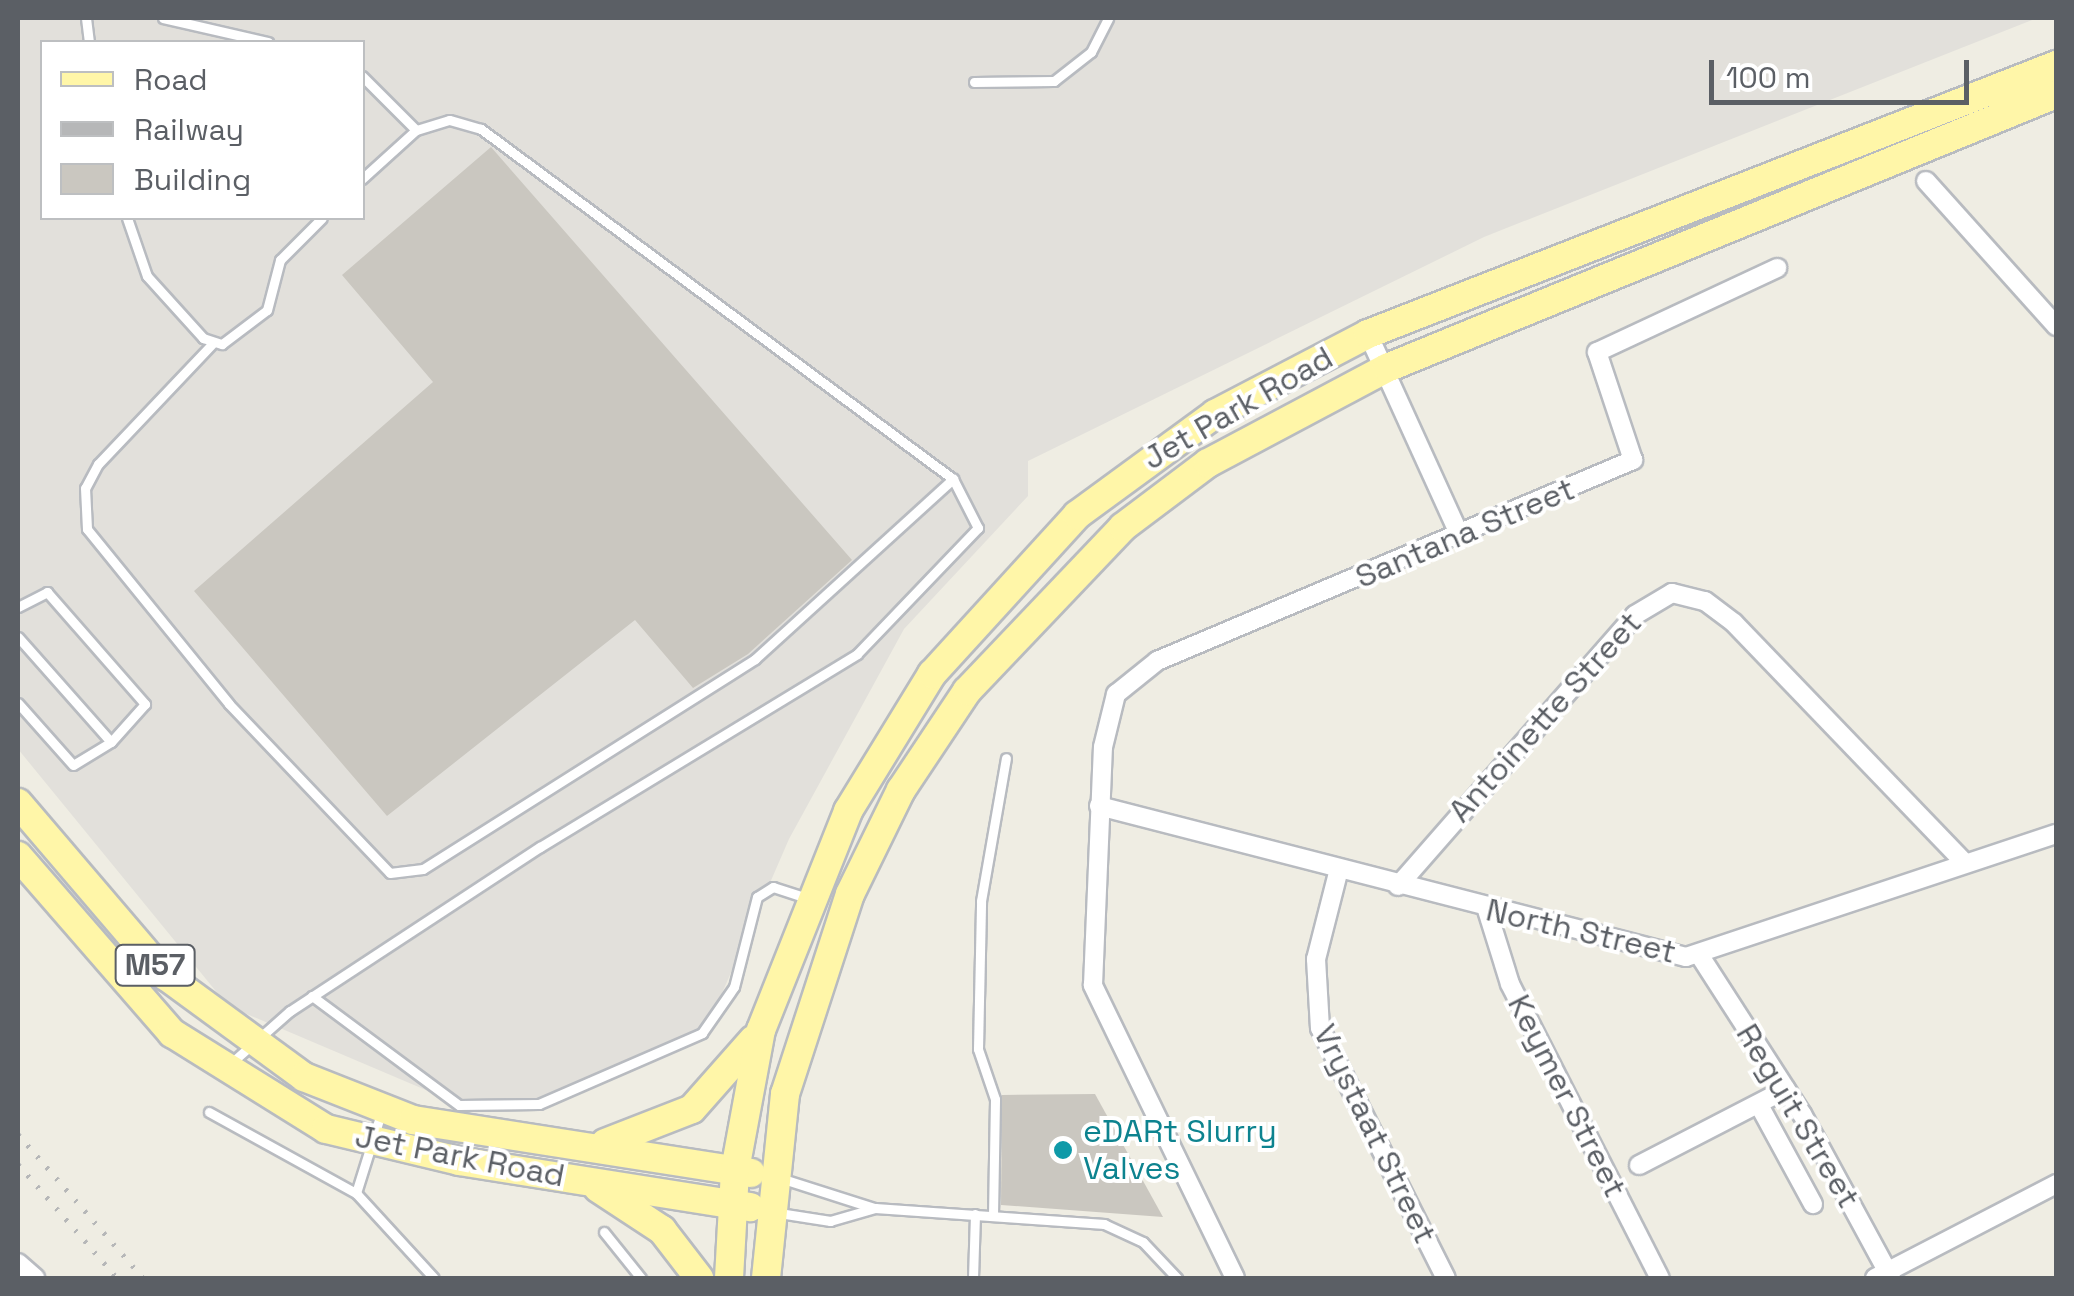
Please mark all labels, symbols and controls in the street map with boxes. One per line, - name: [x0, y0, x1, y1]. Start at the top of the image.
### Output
- legend: [40, 40, 365, 220]
- scale bar: [1714, 40, 1974, 102]
- text: 100 m: [1726, 58, 1811, 97]
- text: Road: [134, 60, 208, 99]
- text: Railway: [134, 110, 244, 149]
- text: Building: [134, 160, 251, 199]
- street label: Jet Park Road: [1136, 338, 1340, 478]
- street label: Santana Street: [1350, 470, 1580, 596]
- street label: Antoinette Street: [1441, 604, 1649, 830]
- street label: North Street: [1482, 891, 1680, 971]
- road number: M57: [112, 940, 198, 990]
- street label: Keymer Street: [1500, 988, 1634, 1204]
- street label: Reguit Street: [1728, 1017, 1868, 1215]
- street label: Vrystaat Street: [1305, 1018, 1445, 1250]
- place label: eDARt Slurry Valves: [1083, 1113, 1277, 1188]
- street label: Jet Park Road: [352, 1117, 568, 1195]
- marker: eDARt Slurry Valves: [1052, 1139, 1074, 1161]

